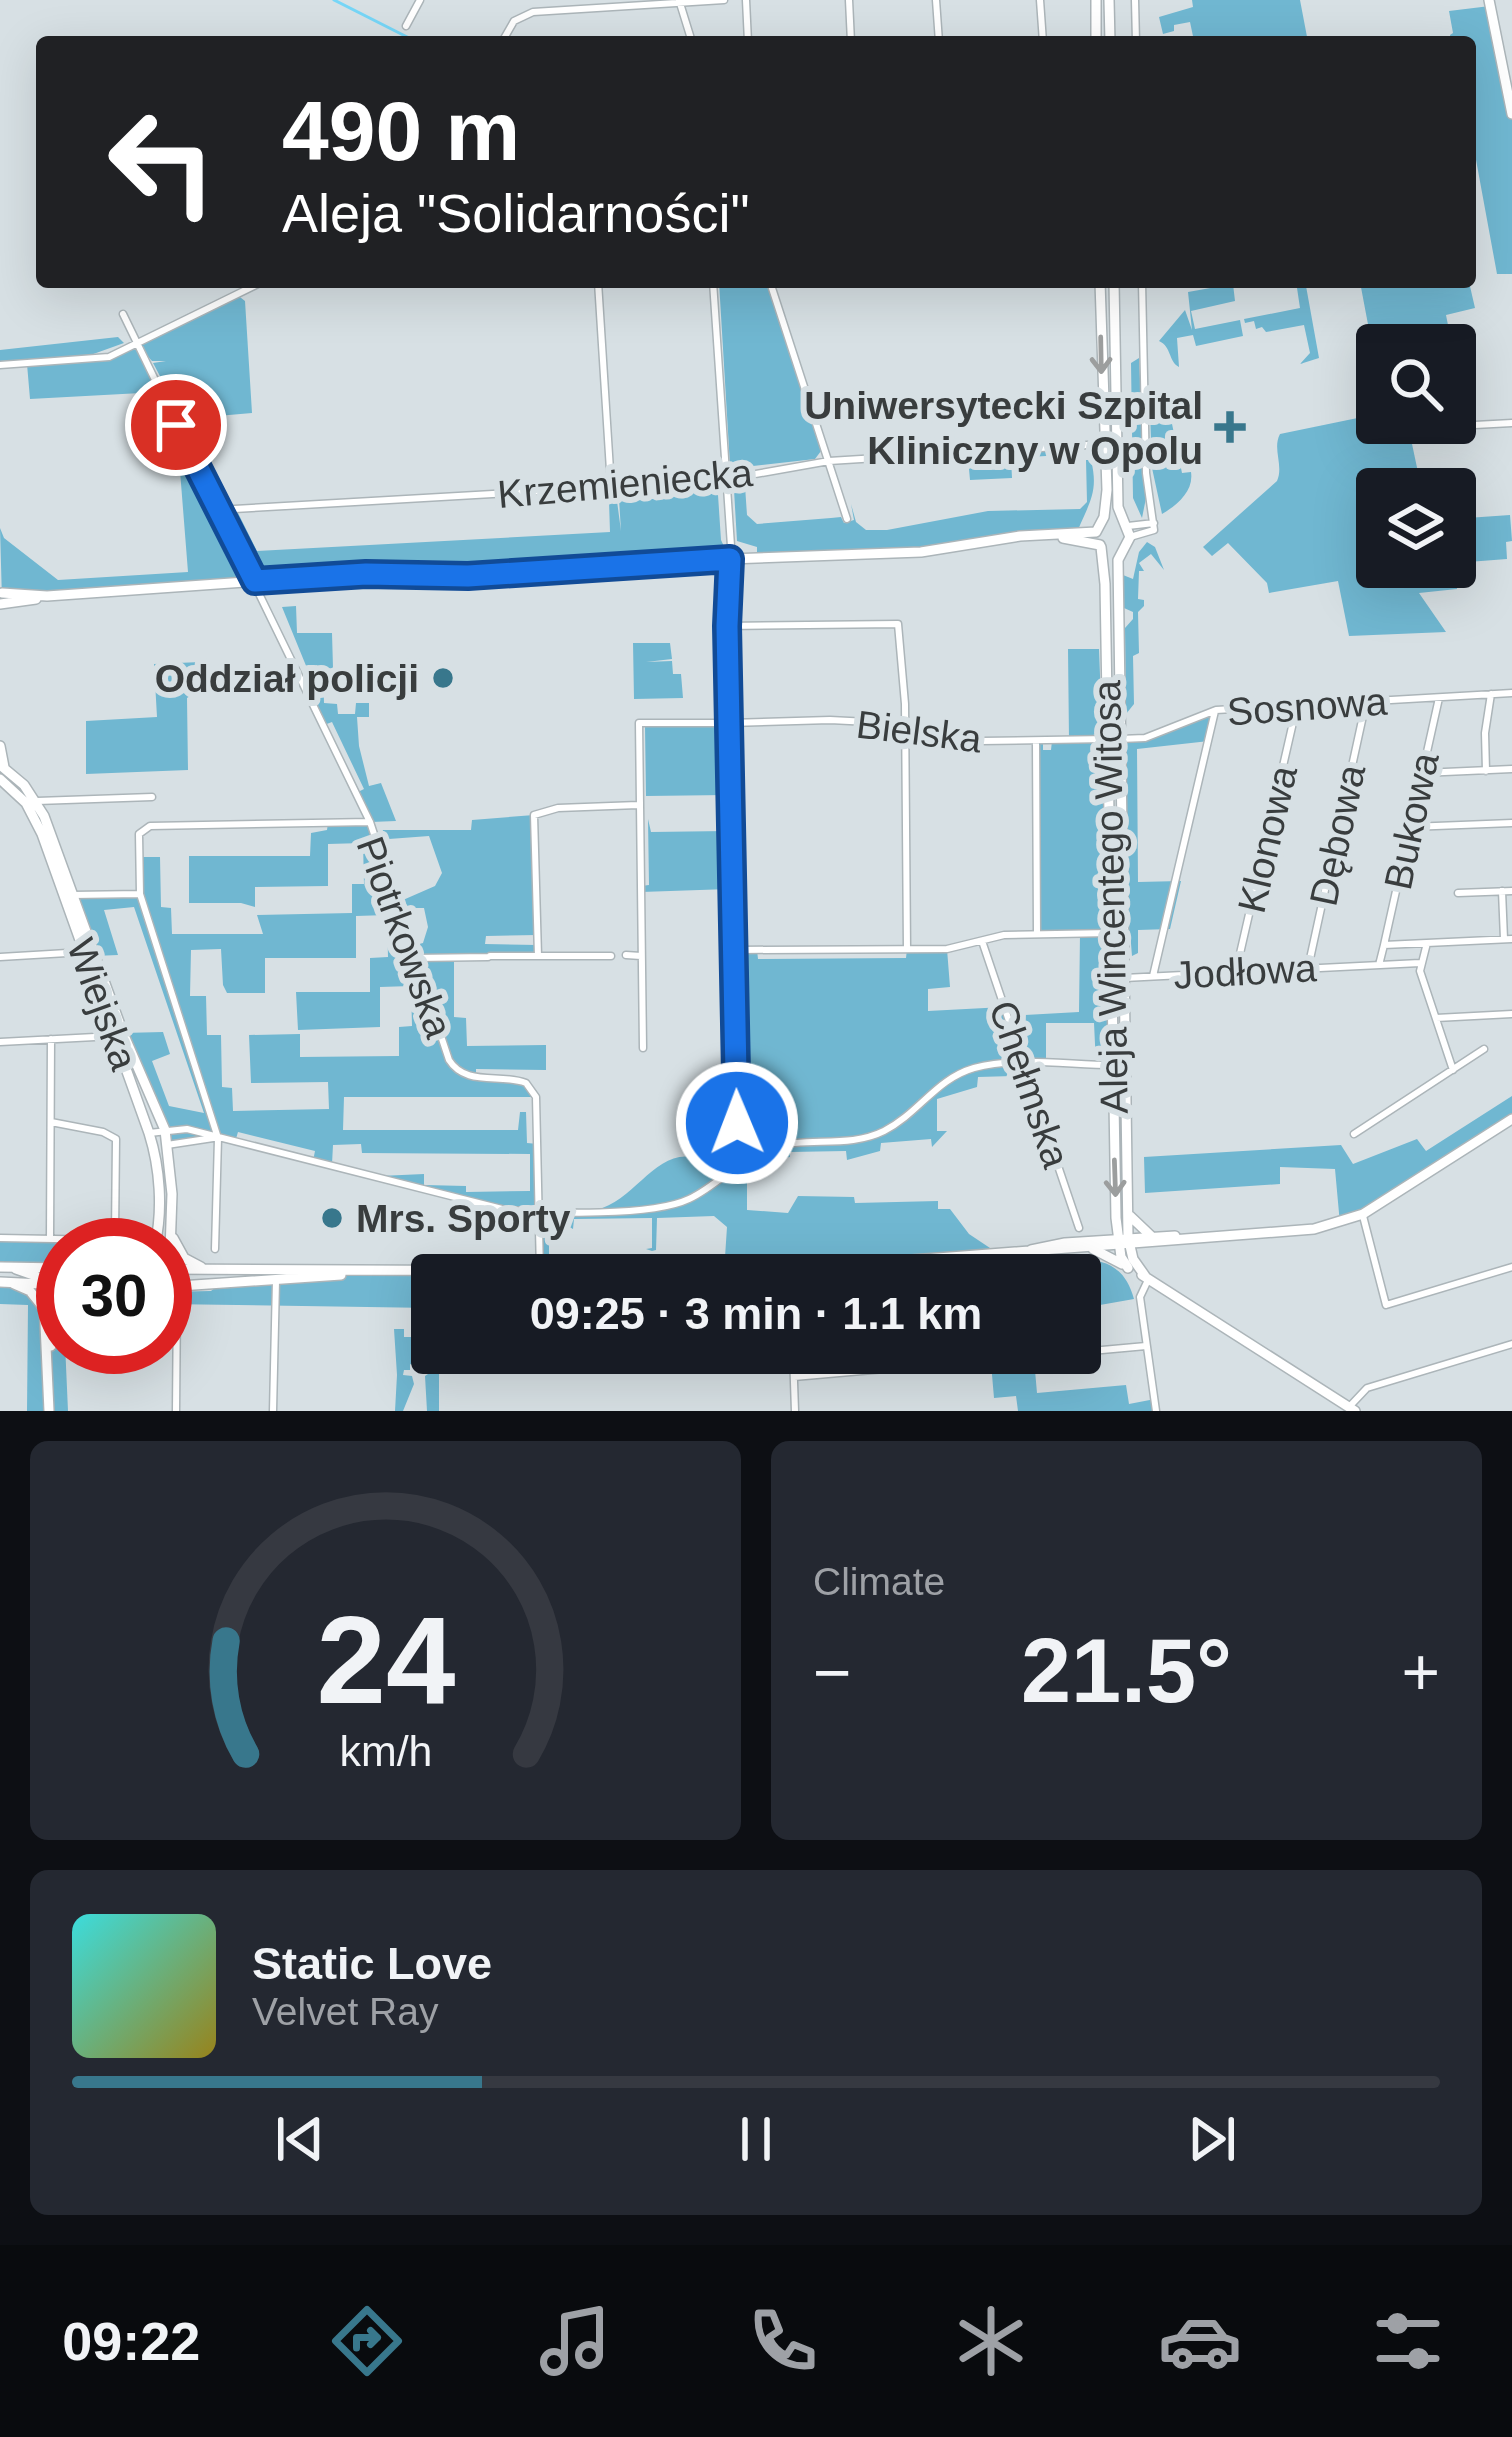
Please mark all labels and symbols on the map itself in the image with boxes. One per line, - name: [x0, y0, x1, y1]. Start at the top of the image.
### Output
- one-way arrow: [1090, 335, 1113, 374]
- pin: [125, 374, 227, 476]
- place label: Uniwersytecki Szpital Kliniczny w Opolu: [804, 384, 1203, 472]
- marker: Uniwersytecki Szpital Kliniczny w Opolu: [1214, 411, 1246, 443]
- street label: Krzemieniecka: [496, 451, 755, 516]
- place label: Oddział policji: [155, 657, 419, 700]
- marker: Oddział policji: [430, 665, 456, 691]
- street label: Sosnowa: [1226, 679, 1389, 734]
- street label: Aleja Wincentego Witosa: [1085, 680, 1136, 1114]
- street label: Bielska: [854, 702, 984, 761]
- street label: Bukowa: [1376, 748, 1447, 893]
- street label: Dębowa: [1302, 760, 1373, 910]
- street label: Klonowa: [1230, 761, 1305, 917]
- street label: Piotrkowska: [348, 831, 461, 1044]
- street label: Wiejska: [59, 933, 146, 1076]
- street label: Jodłowa: [1172, 946, 1318, 997]
- street label: Chełmska: [981, 995, 1078, 1173]
- position arrow: [674, 1060, 800, 1186]
- one-way arrow: [1103, 1158, 1126, 1197]
- place label: Mrs. Sporty: [356, 1197, 571, 1240]
- marker: Mrs. Sporty: [319, 1205, 345, 1231]
- speed limit sign: 30: [36, 1218, 192, 1374]

